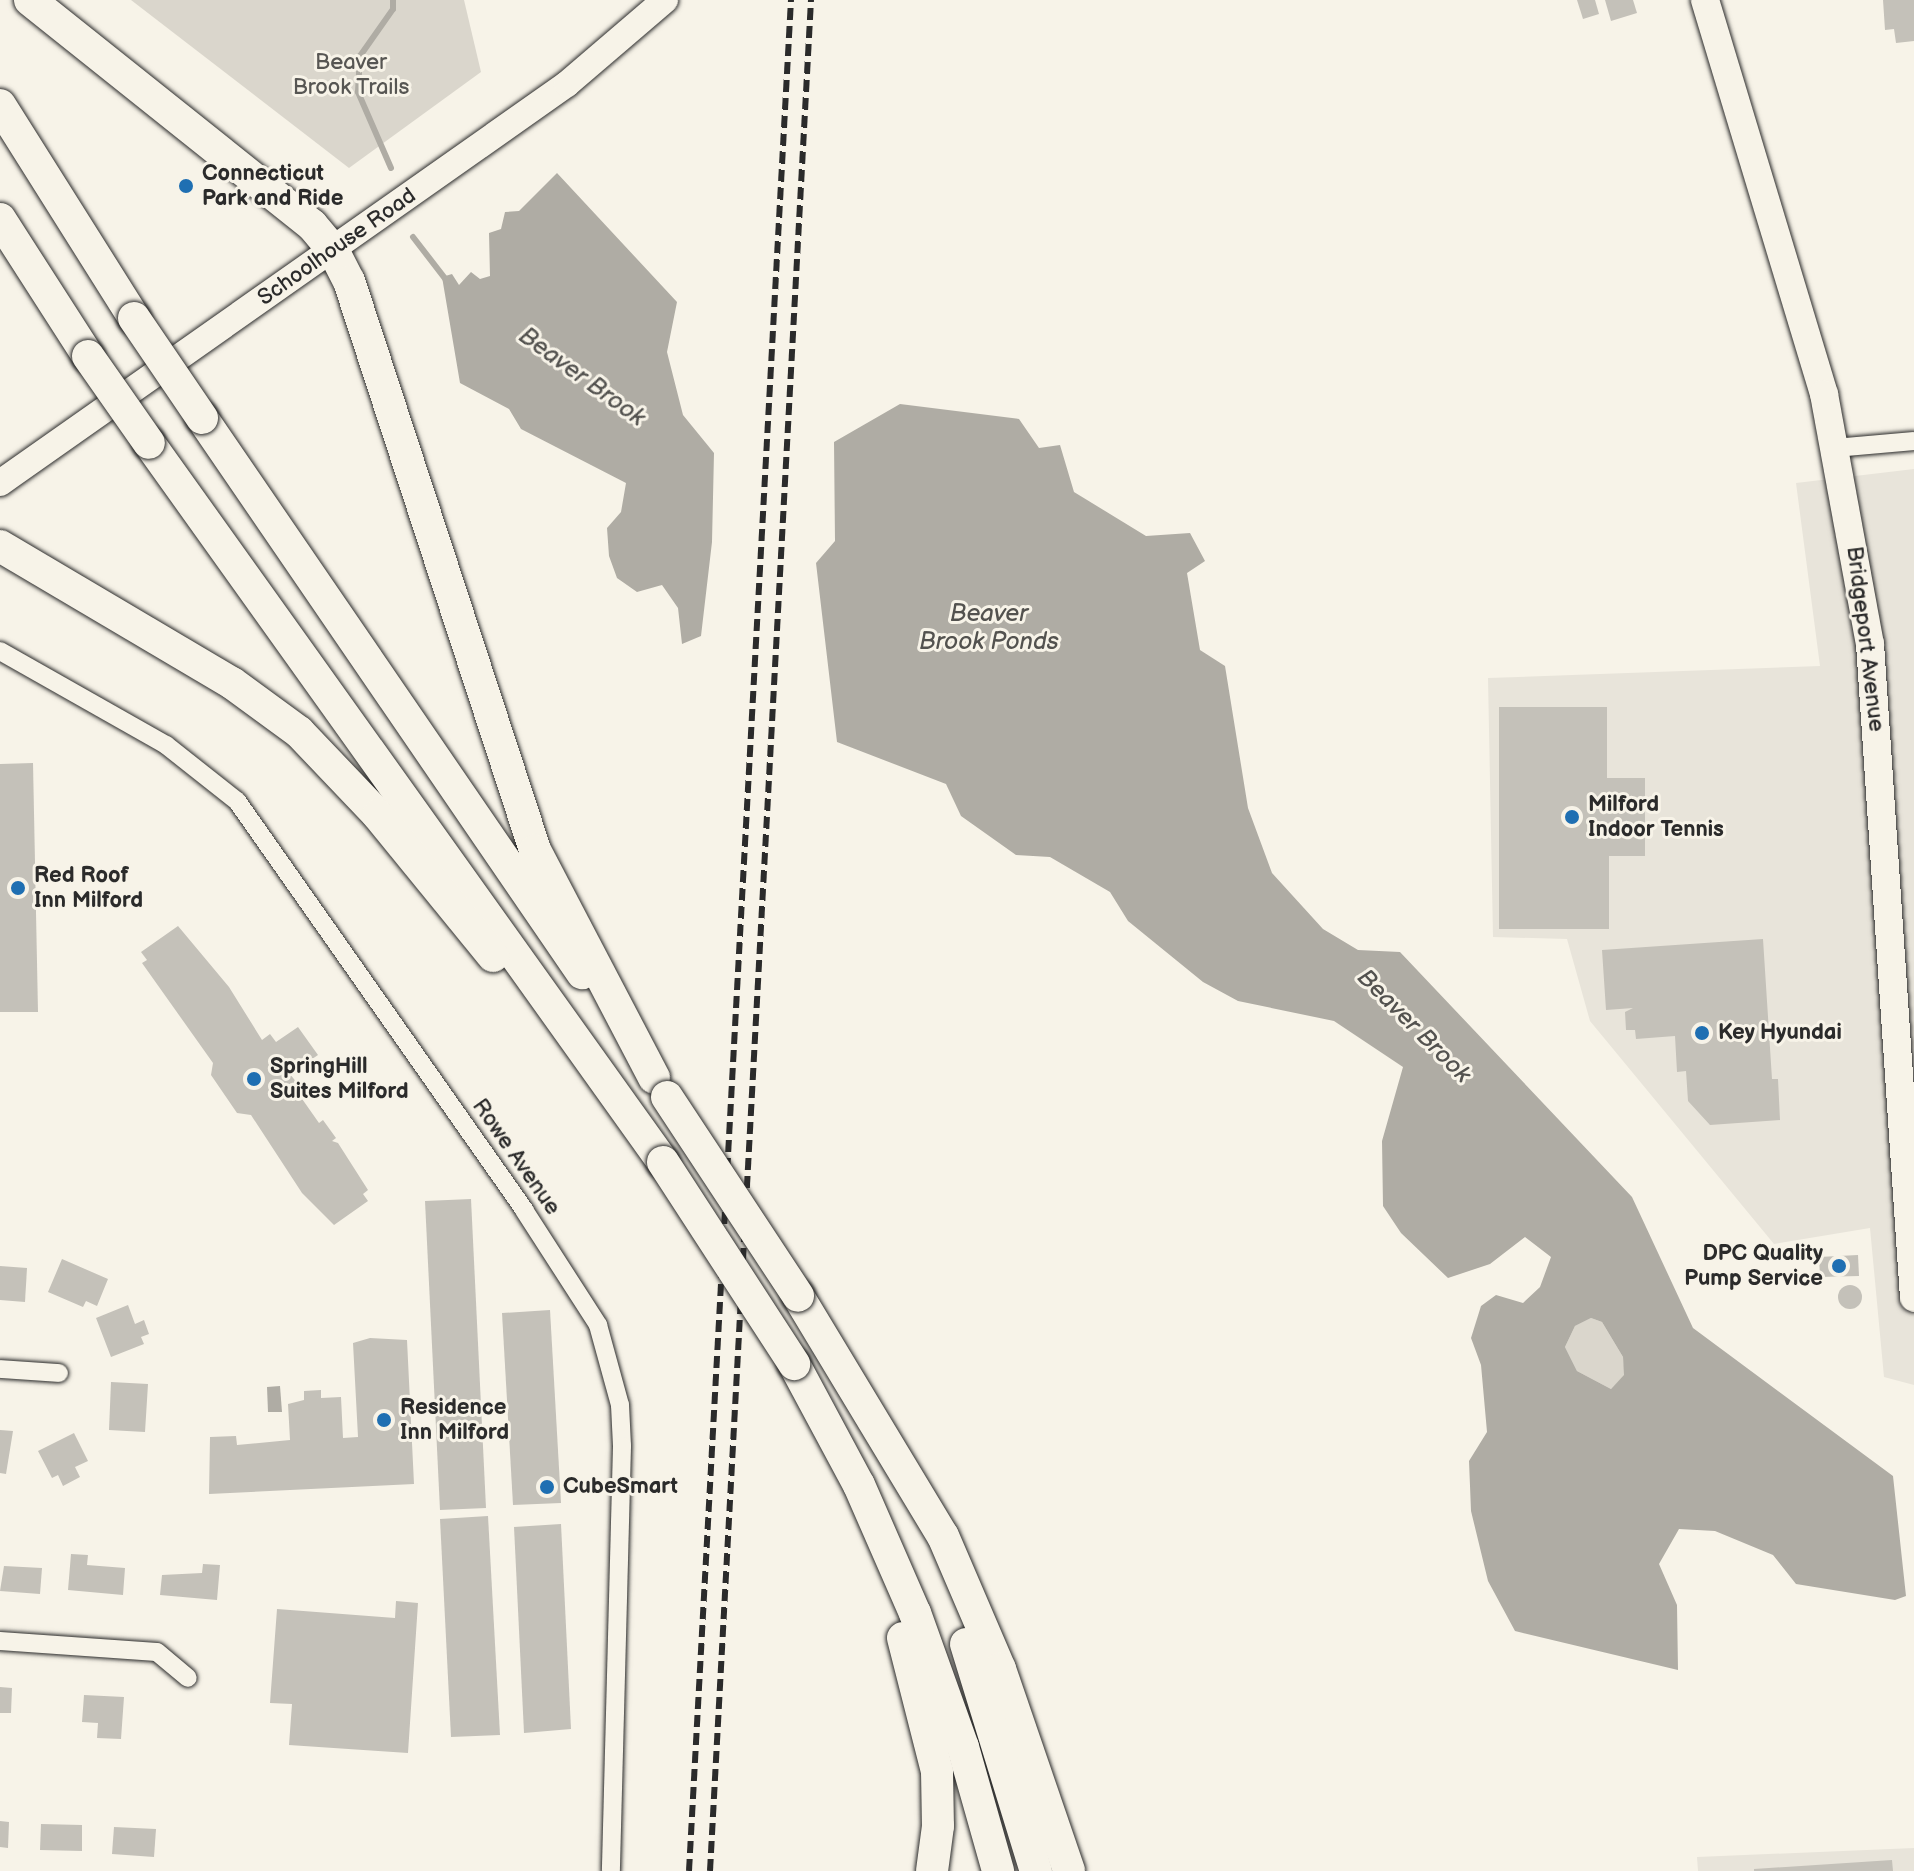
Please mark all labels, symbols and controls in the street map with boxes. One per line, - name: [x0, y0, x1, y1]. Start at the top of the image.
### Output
- park label: Beaver Brook Trails: [292, 49, 410, 100]
- place label: Connecticut Park and Ride: [202, 160, 343, 212]
- marker: Connecticut Park and Ride: [177, 177, 195, 195]
- street label: Schoolhouse Road: [253, 183, 421, 311]
- water label: Beaver Brook: [513, 322, 651, 432]
- street label: Bridgeport Avenue: [1841, 545, 1889, 733]
- water label: Beaver Brook Ponds: [919, 600, 1059, 656]
- place label: Milford Indoor Tennis: [1588, 791, 1724, 842]
- marker: Milford Indoor Tennis: [1563, 808, 1581, 826]
- place label: Red Roof Inn Milford: [34, 862, 143, 914]
- marker: Red Roof Inn Milford: [9, 879, 27, 897]
- water label: Beaver Brook: [1351, 963, 1477, 1089]
- place label: Key Hyundai: [1718, 1020, 1843, 1046]
- marker: Key Hyundai: [1693, 1024, 1711, 1042]
- place label: SpringHill Suites Milford: [270, 1053, 409, 1104]
- marker: SpringHill Suites Milford: [245, 1070, 263, 1088]
- street label: Rowe Avenue: [466, 1094, 566, 1220]
- place label: DPC Quality Pump Service: [1684, 1240, 1823, 1292]
- marker: DPC Quality Pump Service: [1830, 1257, 1848, 1275]
- place label: Residence Inn Milford: [400, 1394, 509, 1446]
- marker: Residence Inn Milford: [375, 1411, 393, 1429]
- place label: CubeSmart: [563, 1474, 678, 1500]
- marker: CubeSmart: [538, 1478, 556, 1496]

